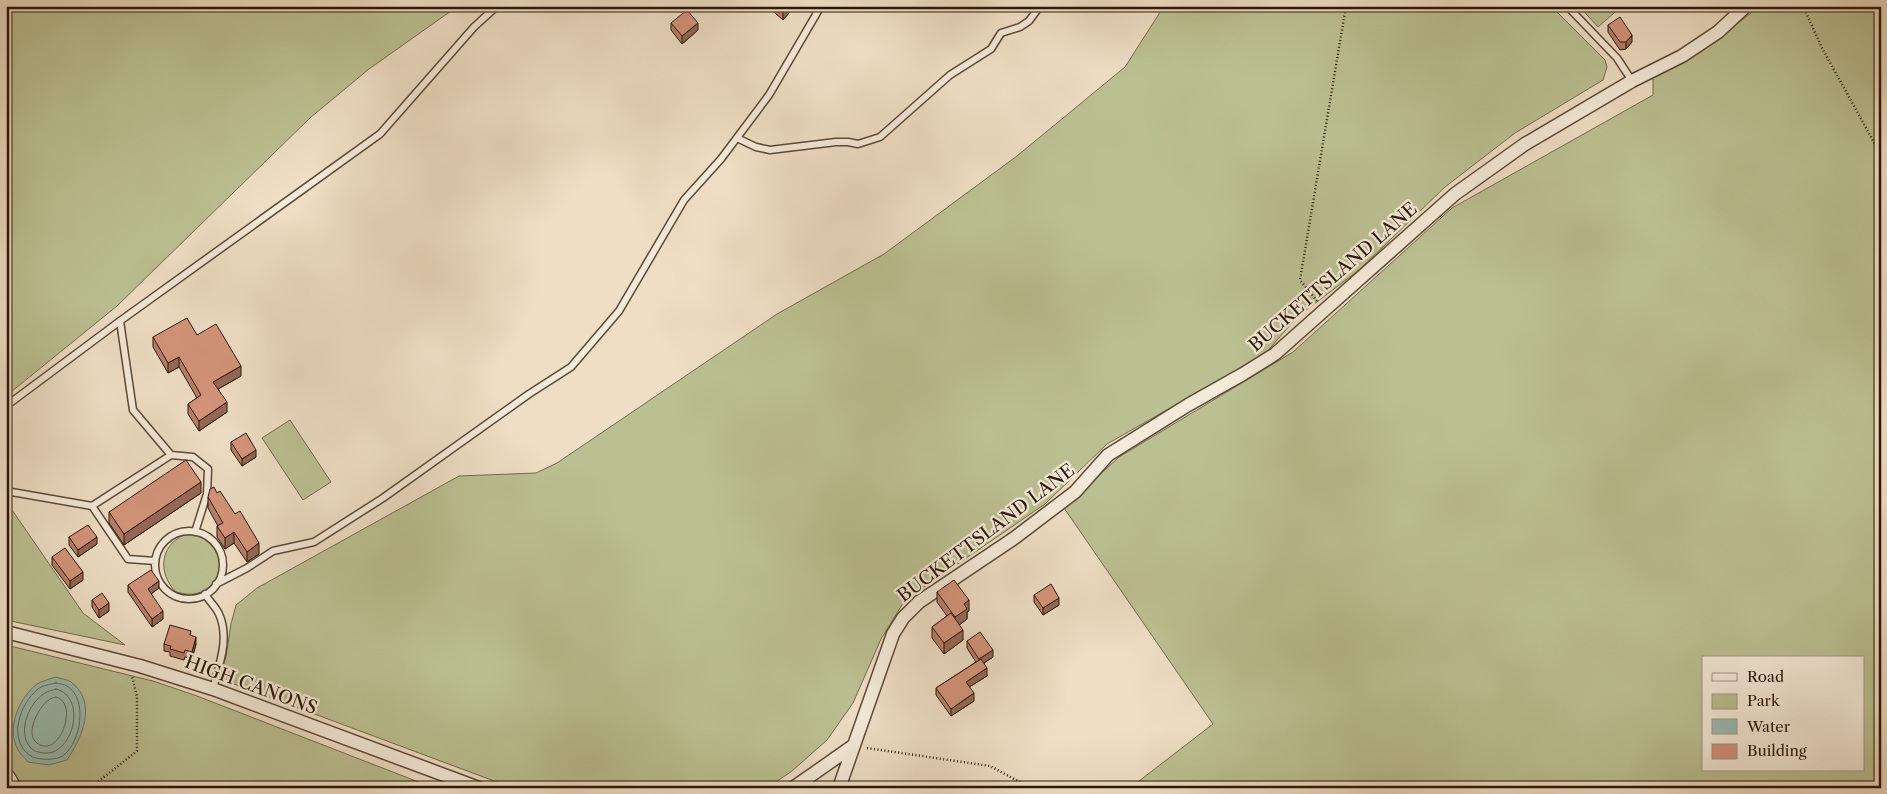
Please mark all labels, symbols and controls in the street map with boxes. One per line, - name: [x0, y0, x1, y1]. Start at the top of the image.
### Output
- street label: BUCKETTSLAND LANE: [1244, 198, 1422, 356]
- street label: BUCKETTSLAND LANE: [893, 459, 1079, 607]
- street label: HIGH CANONS: [182, 651, 320, 719]
- legend: [1702, 656, 1864, 772]
- text: Road: [1747, 667, 1784, 686]
- text: Park: [1747, 691, 1781, 710]
- text: Water: [1746, 717, 1791, 736]
- text: Building: [1747, 741, 1807, 760]

